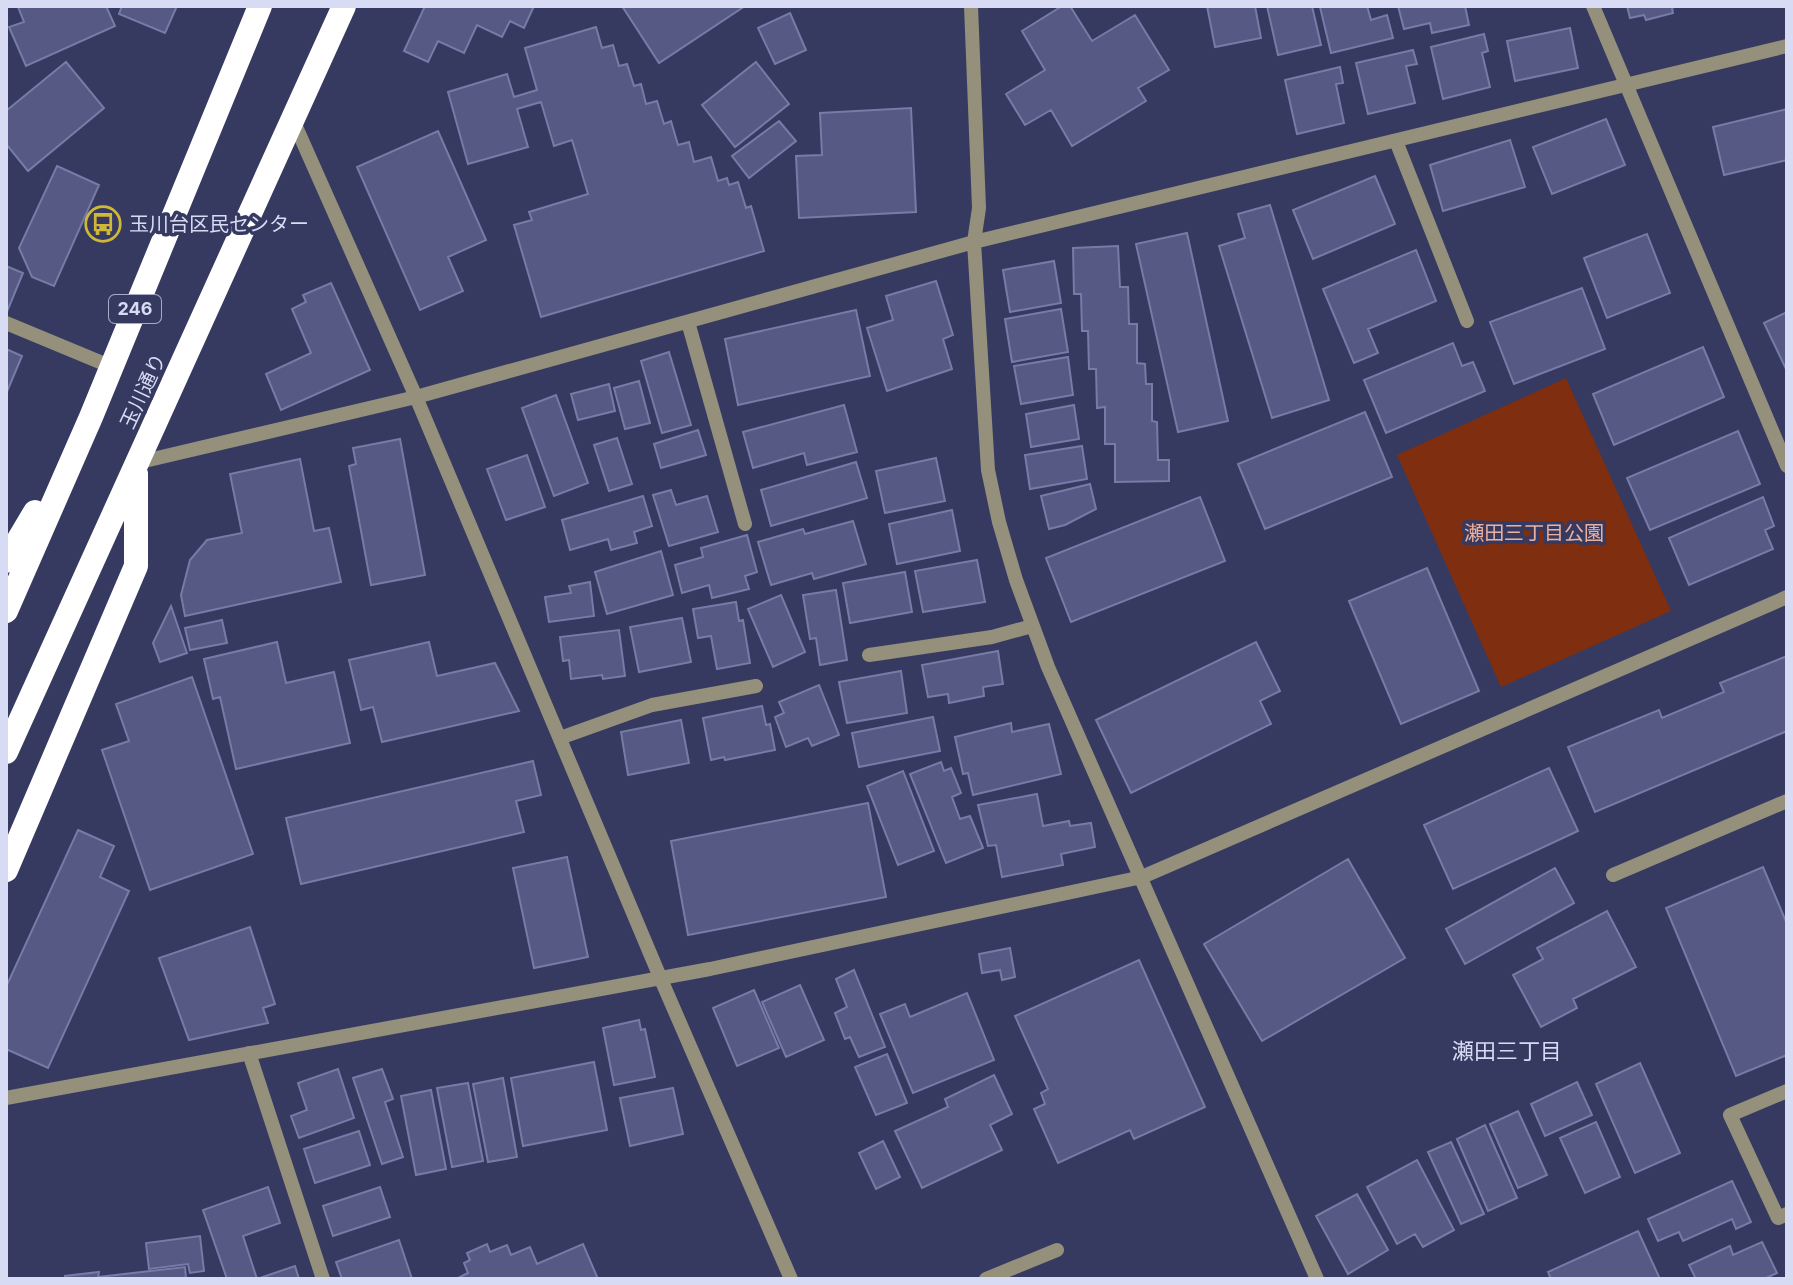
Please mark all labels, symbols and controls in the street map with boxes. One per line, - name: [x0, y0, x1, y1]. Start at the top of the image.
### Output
- bus stop icon: 玉川台区民センター: [84, 205, 122, 243]
- place label: 玉川台区民センター: [129, 212, 309, 236]
- road number: 246: [109, 295, 161, 323]
- street label: 玉川通り: [115, 350, 171, 432]
- park label: 瀬田三丁目公園: [1464, 521, 1604, 545]
- district label: 瀬田三丁目: [1452, 1038, 1562, 1064]

